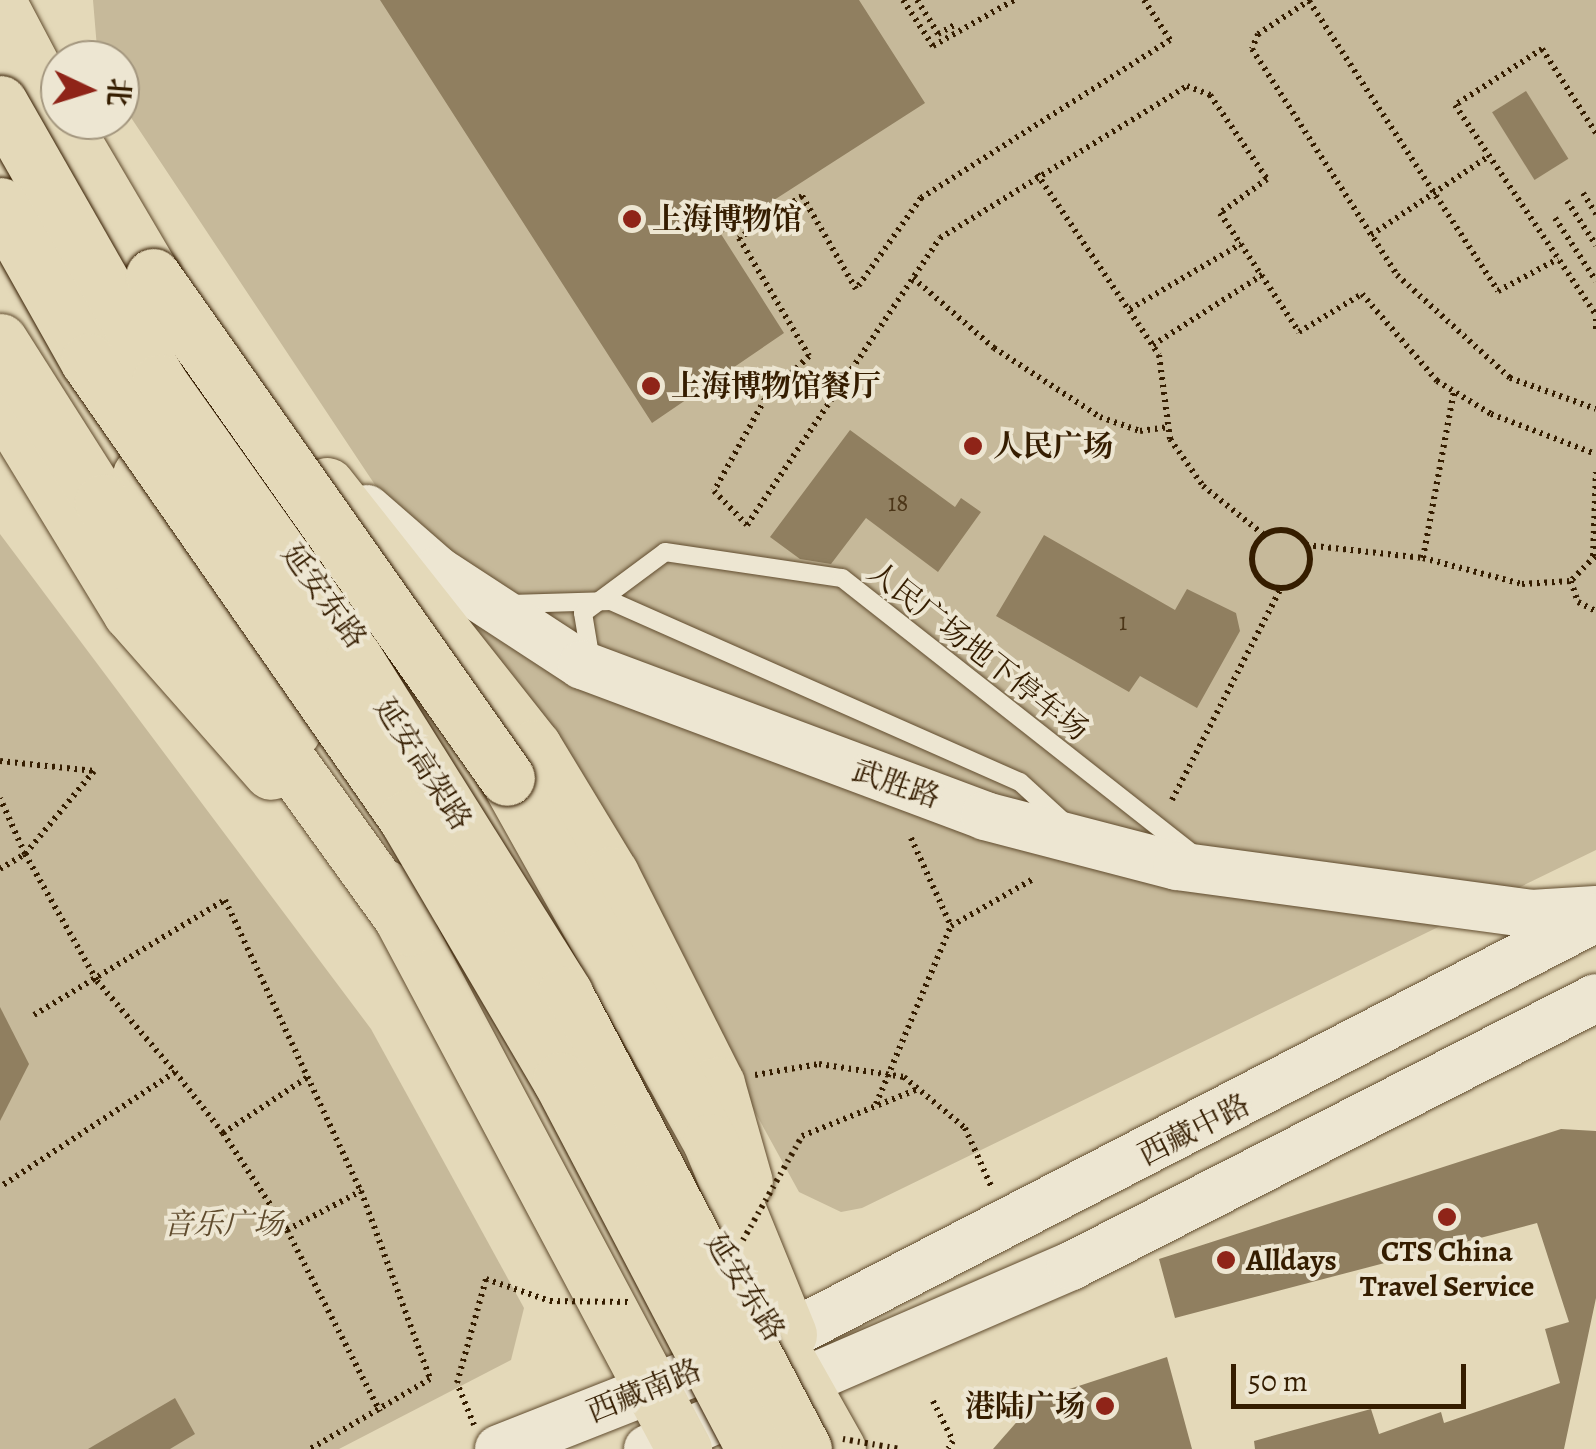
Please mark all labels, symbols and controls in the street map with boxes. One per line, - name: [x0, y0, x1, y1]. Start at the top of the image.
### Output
- north arrow: [40, 40, 140, 140]
- text: 北: [98, 77, 138, 107]
- place label: 上海博物馆: [652, 201, 802, 237]
- marker: 上海博物馆: [621, 208, 643, 230]
- place label: 上海博物馆餐厅: [671, 368, 881, 404]
- marker: 上海博物馆餐厅: [640, 375, 662, 397]
- place label: 人民广场: [993, 428, 1113, 464]
- marker: 人民广场: [962, 435, 984, 457]
- house number: 18: [888, 488, 908, 518]
- street label: 延安东路: [274, 537, 374, 655]
- street label: 人民广场地下停车场: [861, 554, 1095, 748]
- house number: 1: [1119, 607, 1127, 637]
- street label: 延安高架路: [367, 691, 479, 837]
- street label: 武胜路: [848, 752, 944, 816]
- street label: 西藏中路: [1132, 1087, 1256, 1173]
- park label: 音乐广场: [163, 1206, 283, 1242]
- marker: CTS China Travel Service: [1436, 1206, 1458, 1228]
- street label: 延安东路: [698, 1227, 792, 1347]
- place label: CTS China Travel Service: [1360, 1233, 1534, 1304]
- place label: Alldays: [1246, 1242, 1337, 1278]
- marker: Alldays: [1215, 1249, 1237, 1271]
- scale bar: [1236, 1344, 1471, 1406]
- street label: 西藏南路: [582, 1352, 706, 1430]
- text: 50 m: [1248, 1361, 1308, 1401]
- place label: 港陆广场: [965, 1388, 1085, 1424]
- marker: 港陆广场: [1094, 1395, 1116, 1417]

